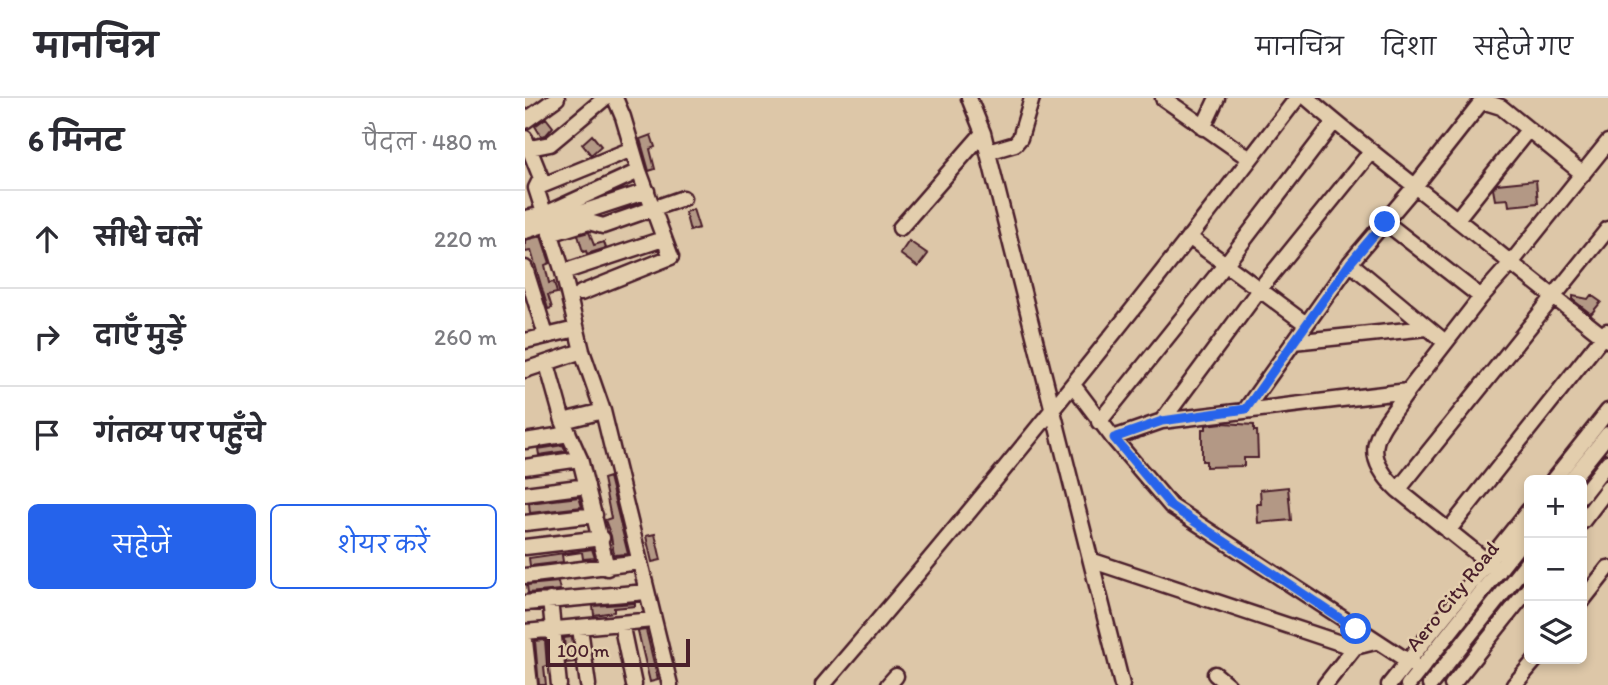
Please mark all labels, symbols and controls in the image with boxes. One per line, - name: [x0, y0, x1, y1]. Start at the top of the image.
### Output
- text: मानचित्र: [35, 26, 158, 65]
- text: मानचित्र: [1256, 32, 1344, 61]
- text: दिशा: [1382, 32, 1436, 61]
- text: सहेजे गए: [1474, 32, 1573, 61]
- text: 6 मिनट: [28, 122, 123, 159]
- text: पैदल · 480 m: [363, 128, 497, 156]
- route end: [1369, 206, 1400, 237]
- icon: ahead: [28, 220, 66, 258]
- text: सीधे चलें: [95, 221, 201, 253]
- text: 220 m: [434, 225, 497, 253]
- icon: right: [28, 318, 66, 356]
- text: दाएँ मुड़ें: [95, 319, 185, 351]
- text: 260 m: [434, 323, 497, 351]
- icon: arrive: [28, 416, 66, 454]
- text: गंतव्य पर पहुँचे: [95, 417, 265, 449]
- map controls: [1524, 475, 1587, 664]
- button: +: [1524, 475, 1587, 538]
- button: सहेजें: [28, 504, 256, 589]
- button: शेयर करें: [270, 504, 497, 589]
- street label: Aero City Road: [1400, 536, 1504, 656]
- button: −: [1524, 538, 1587, 601]
- button: layers: [1524, 601, 1587, 664]
- route start: [1340, 613, 1371, 644]
- scale bar: [546, 636, 689, 668]
- text: 100 m: [557, 639, 609, 662]

